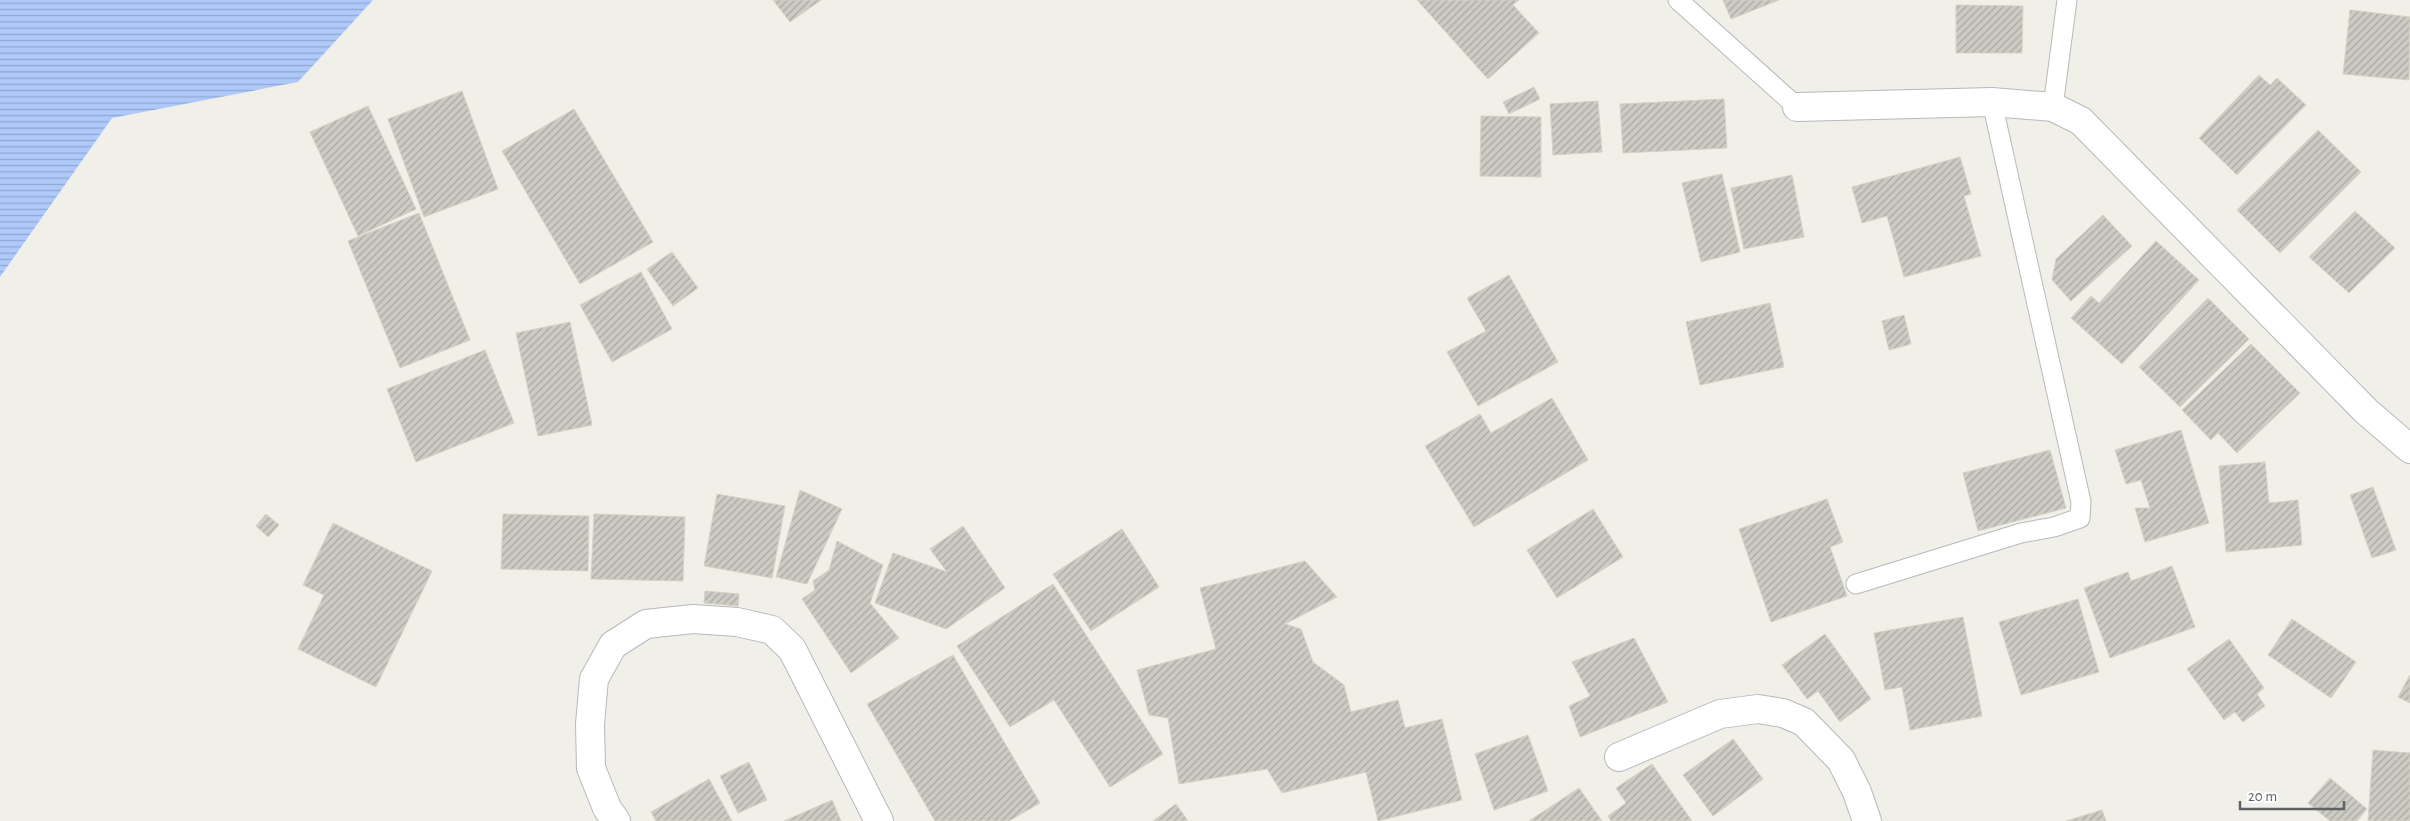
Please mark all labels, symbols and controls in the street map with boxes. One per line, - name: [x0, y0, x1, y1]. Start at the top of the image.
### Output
- scale bar: [2240, 778, 2344, 810]
- text: 20 m: [2248, 789, 2277, 804]

